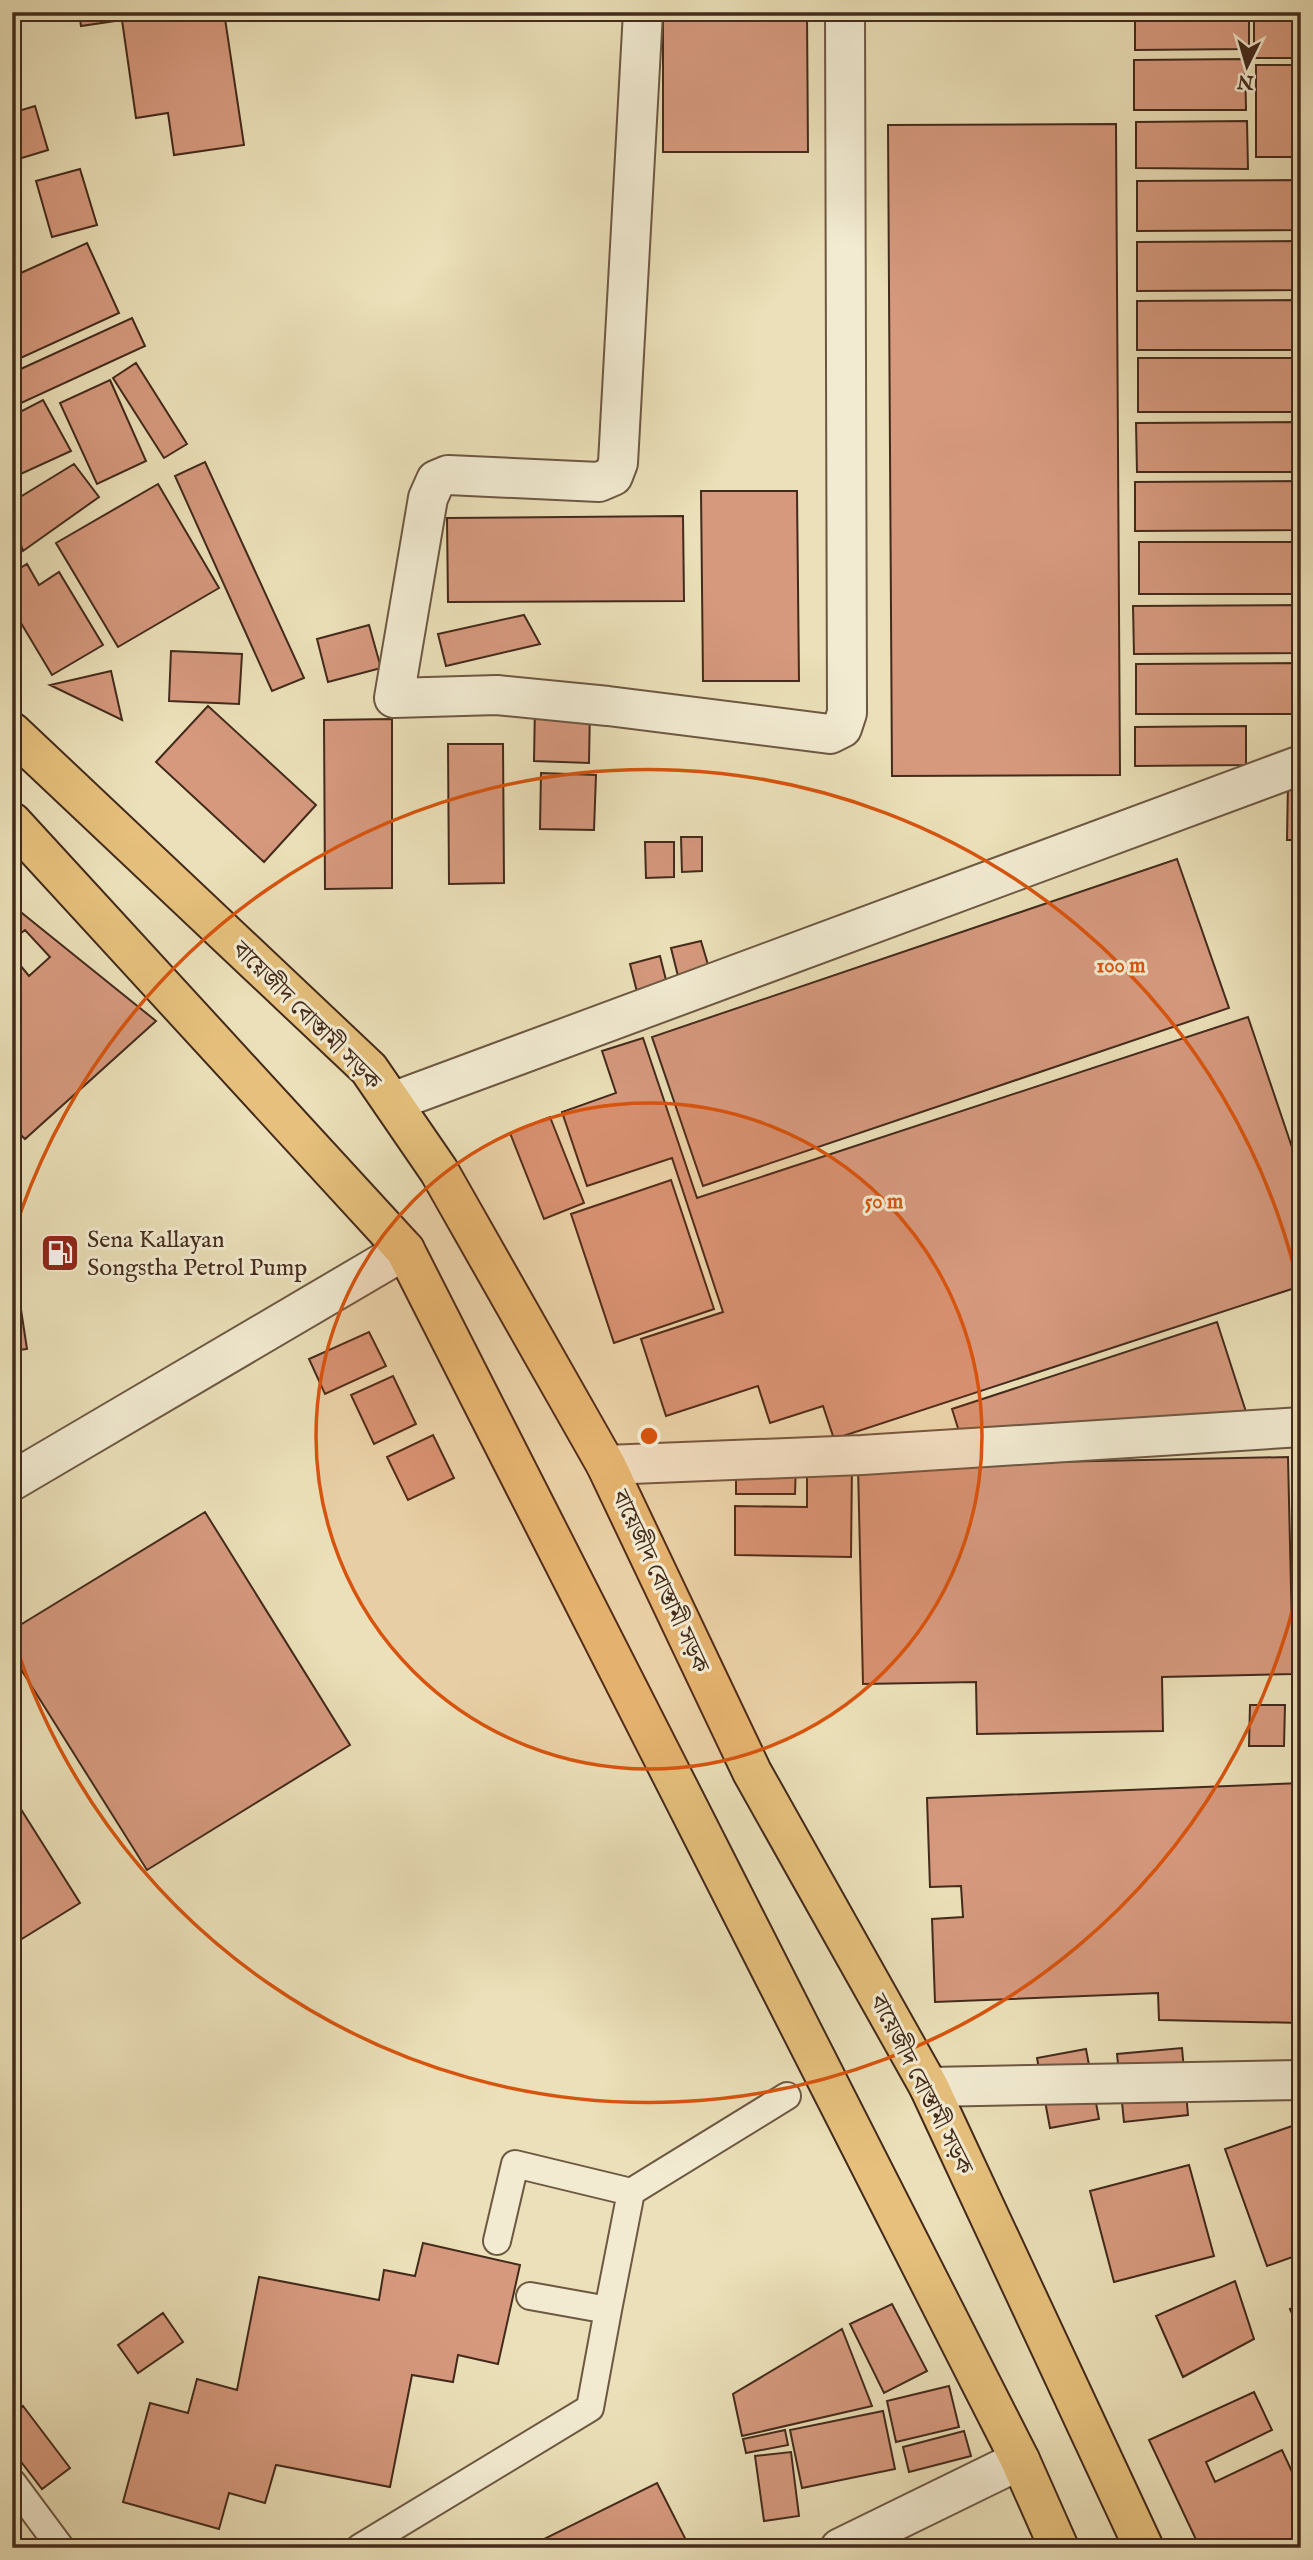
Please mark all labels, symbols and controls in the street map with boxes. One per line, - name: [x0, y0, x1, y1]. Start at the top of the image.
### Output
- north arrow: [1212, 32, 1282, 102]
- text: N: [1236, 68, 1256, 94]
- street label: বায়েজীদ বোস্তামী সড়ক: [224, 934, 388, 1098]
- text: 100 m: [1096, 953, 1146, 980]
- text: 50 m: [865, 1189, 904, 1216]
- place label: Sena Kallayan Songstha Petrol Pump: [87, 1225, 307, 1284]
- fuel station icon: Sena Kallayan Songstha Petrol Pump: [39, 1232, 81, 1274]
- centre of rings: [637, 1424, 661, 1448]
- street label: বায়েজীদ বোস্তামী সড়ক: [603, 1484, 716, 1679]
- street label: বায়েজীদ বোস্তামী সড়ক: [861, 1988, 980, 2181]

